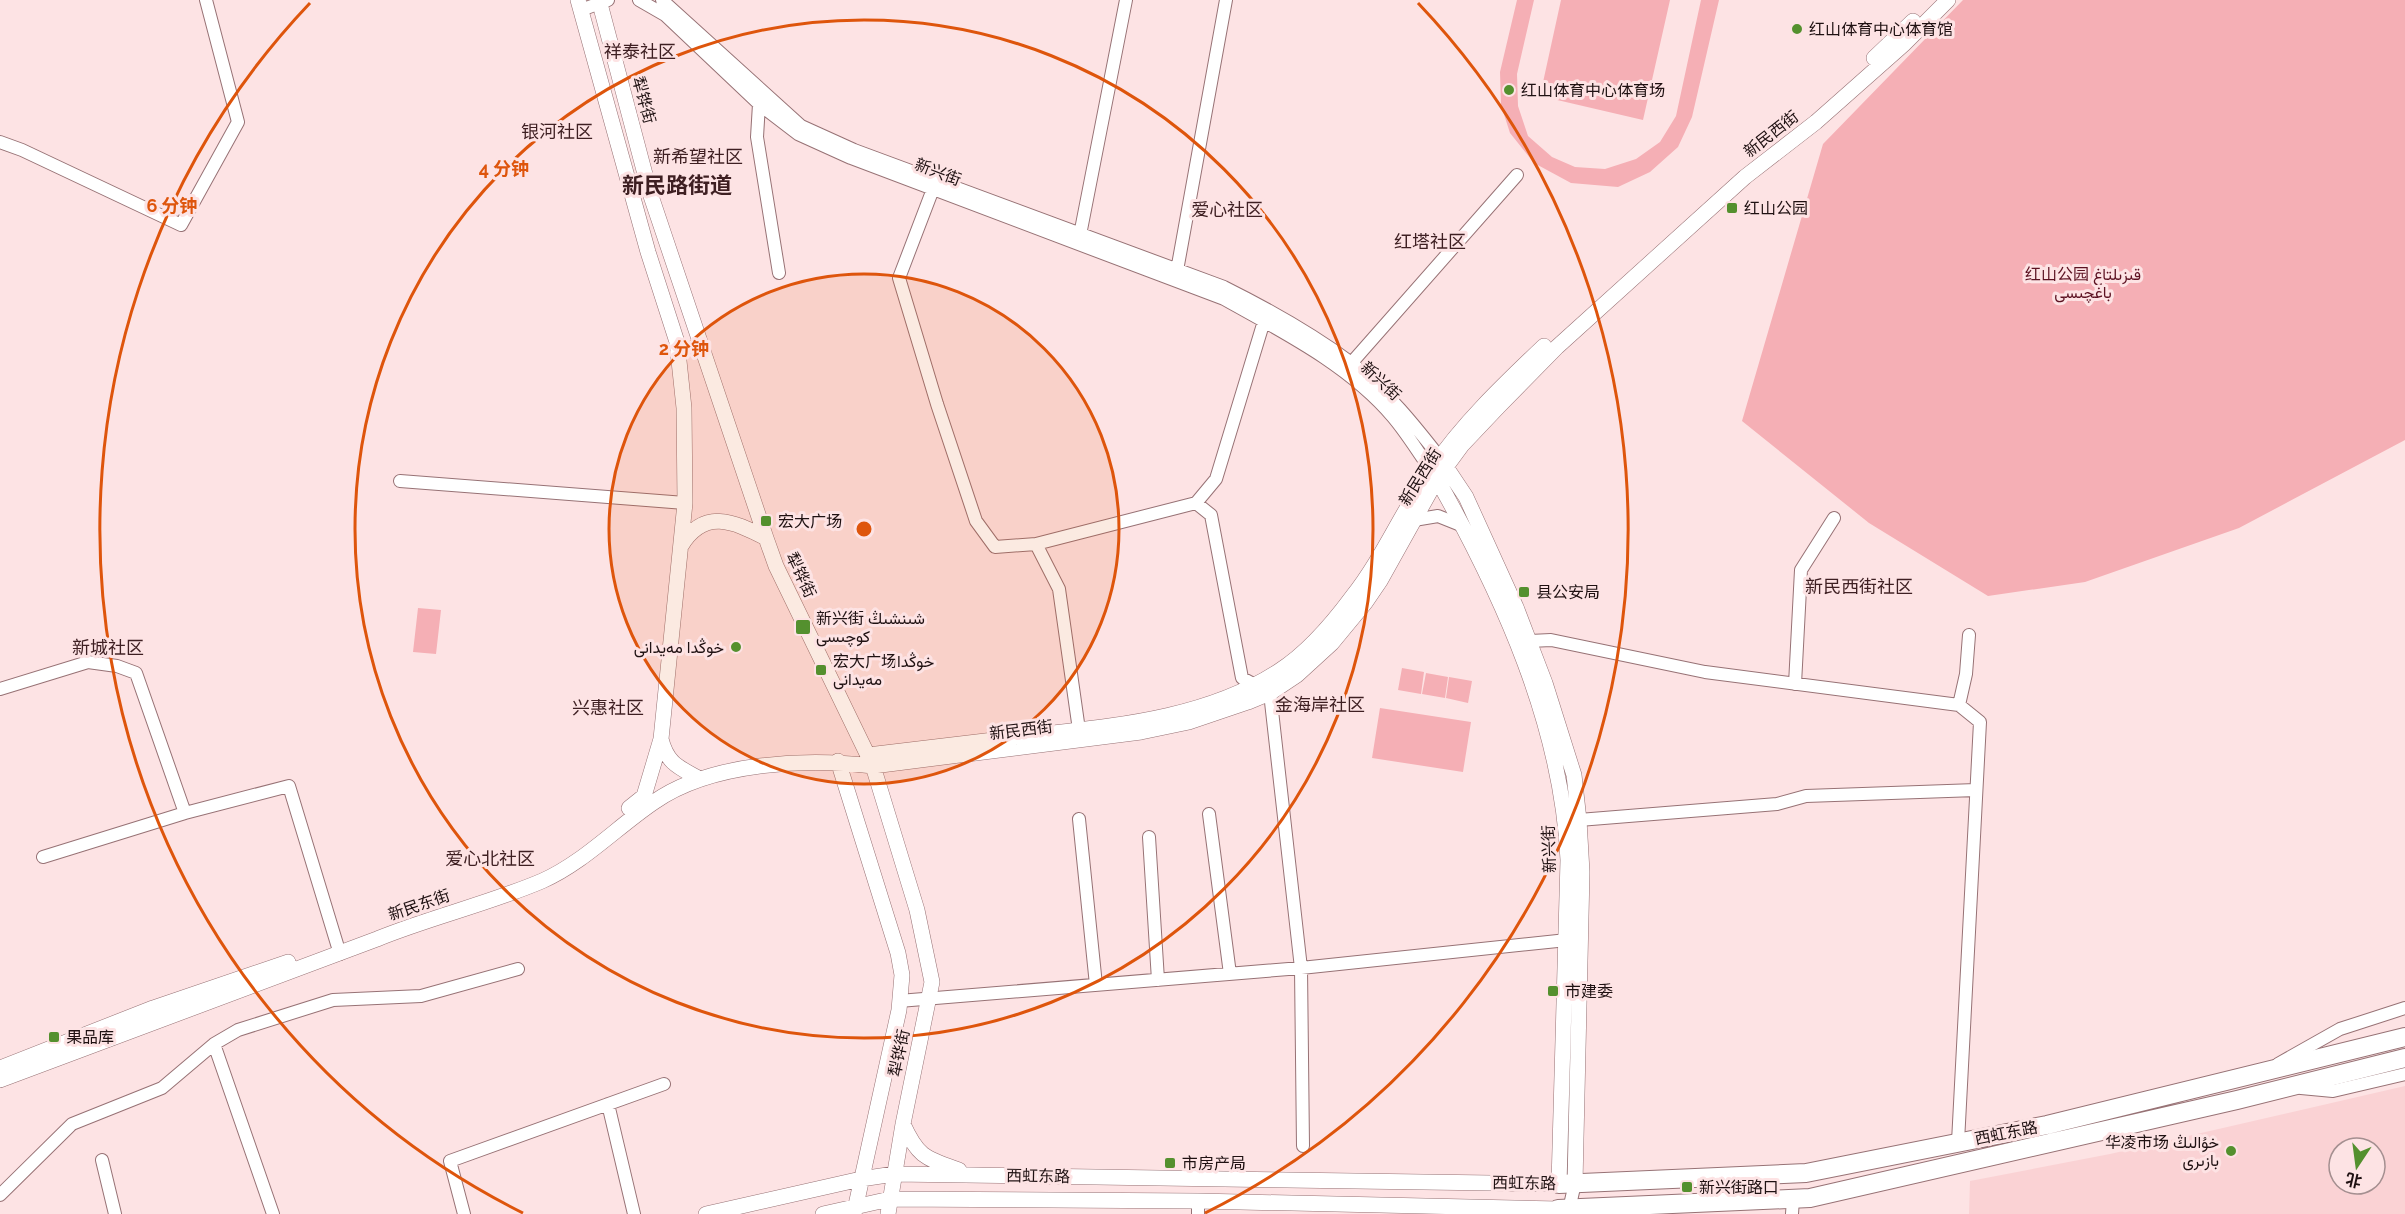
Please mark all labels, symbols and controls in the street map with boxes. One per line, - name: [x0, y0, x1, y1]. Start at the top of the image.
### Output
- place label: 红山体育中心体育馆: [1809, 20, 1953, 39]
- marker: 红山体育中心体育馆: [1790, 22, 1804, 36]
- district label: 祥泰社区: [604, 41, 676, 62]
- street label: 犁铧街: [629, 74, 659, 126]
- place label: 红山体育中心体育场: [1521, 81, 1665, 100]
- marker: 红山体育中心体育场: [1502, 83, 1516, 97]
- street label: 新民西街: [1740, 107, 1802, 161]
- district label: 银河社区: [521, 121, 593, 142]
- district label: 新希望社区: [653, 146, 743, 167]
- street label: 新兴街: [912, 155, 964, 189]
- text: 4 分钟: [479, 158, 529, 179]
- district label: 新民路街道: [622, 172, 732, 198]
- text: 6 分钟: [146, 195, 198, 216]
- district label: 爱心社区: [1191, 199, 1263, 220]
- place label: 红山公园: [1744, 199, 1808, 218]
- marker: 红山公园: [1725, 201, 1739, 215]
- district label: 红塔社区: [1394, 231, 1466, 252]
- park label: 红山公园 قىزىلتاغ باغچىسى: [2025, 265, 2141, 304]
- text: 2 分钟: [659, 338, 709, 359]
- street label: 新兴街: [1357, 358, 1405, 404]
- street label: 新民西街: [1395, 445, 1445, 509]
- place label: 宏大广场: [778, 512, 842, 531]
- marker: 宏大广场: [759, 514, 773, 528]
- centre of rings: [854, 519, 874, 539]
- street label: 犁铧街: [782, 549, 820, 601]
- district label: 新民西街社区: [1805, 576, 1913, 597]
- place label: 县公安局: [1536, 583, 1600, 602]
- marker: 县公安局: [1517, 585, 1531, 599]
- place label: 新兴街 شىنشىڭ كوچىسى: [816, 609, 925, 648]
- marker: 新兴街 شىنشىڭ كوچىسى: [794, 618, 812, 636]
- district label: 新城社区: [72, 637, 144, 658]
- place label: خوڭدا مەيدانى: [634, 638, 724, 658]
- marker: خوڭدا مەيدانى: [729, 640, 743, 654]
- place label: 宏大广场خوڭدا مەيدانى: [833, 652, 934, 690]
- marker: 宏大广场خوڭدا مەيدانى: [814, 663, 828, 677]
- district label: 金海岸社区: [1275, 694, 1365, 715]
- district label: 兴惠社区: [572, 697, 644, 718]
- street label: 新民西街: [988, 717, 1054, 743]
- street label: 新兴街: [1539, 825, 1559, 873]
- district label: 爱心北社区: [445, 848, 535, 869]
- street label: 新民东街: [386, 886, 452, 924]
- place label: 市建委: [1565, 982, 1613, 1001]
- marker: 市建委: [1546, 984, 1560, 998]
- place label: 果品库: [66, 1028, 114, 1047]
- street label: 犁铧街: [885, 1028, 913, 1078]
- marker: 果品库: [47, 1030, 61, 1044]
- street label: 西虹东路: [1973, 1118, 2039, 1148]
- place label: 华凌市场 خۇالىڭ بازىرى: [2105, 1133, 2219, 1171]
- north arrow: [2327, 1136, 2387, 1196]
- marker: 华凌市场 خۇالىڭ بازىرى: [2224, 1144, 2238, 1158]
- place label: 市房产局: [1182, 1154, 1246, 1173]
- marker: 市房产局: [1163, 1156, 1177, 1170]
- street label: 西虹东路: [1006, 1166, 1070, 1186]
- text: 北: [2344, 1169, 2364, 1191]
- street label: 西虹东路: [1492, 1173, 1556, 1193]
- place label: 新兴街路口: [1699, 1178, 1779, 1197]
- marker: 新兴街路口: [1680, 1180, 1694, 1194]

